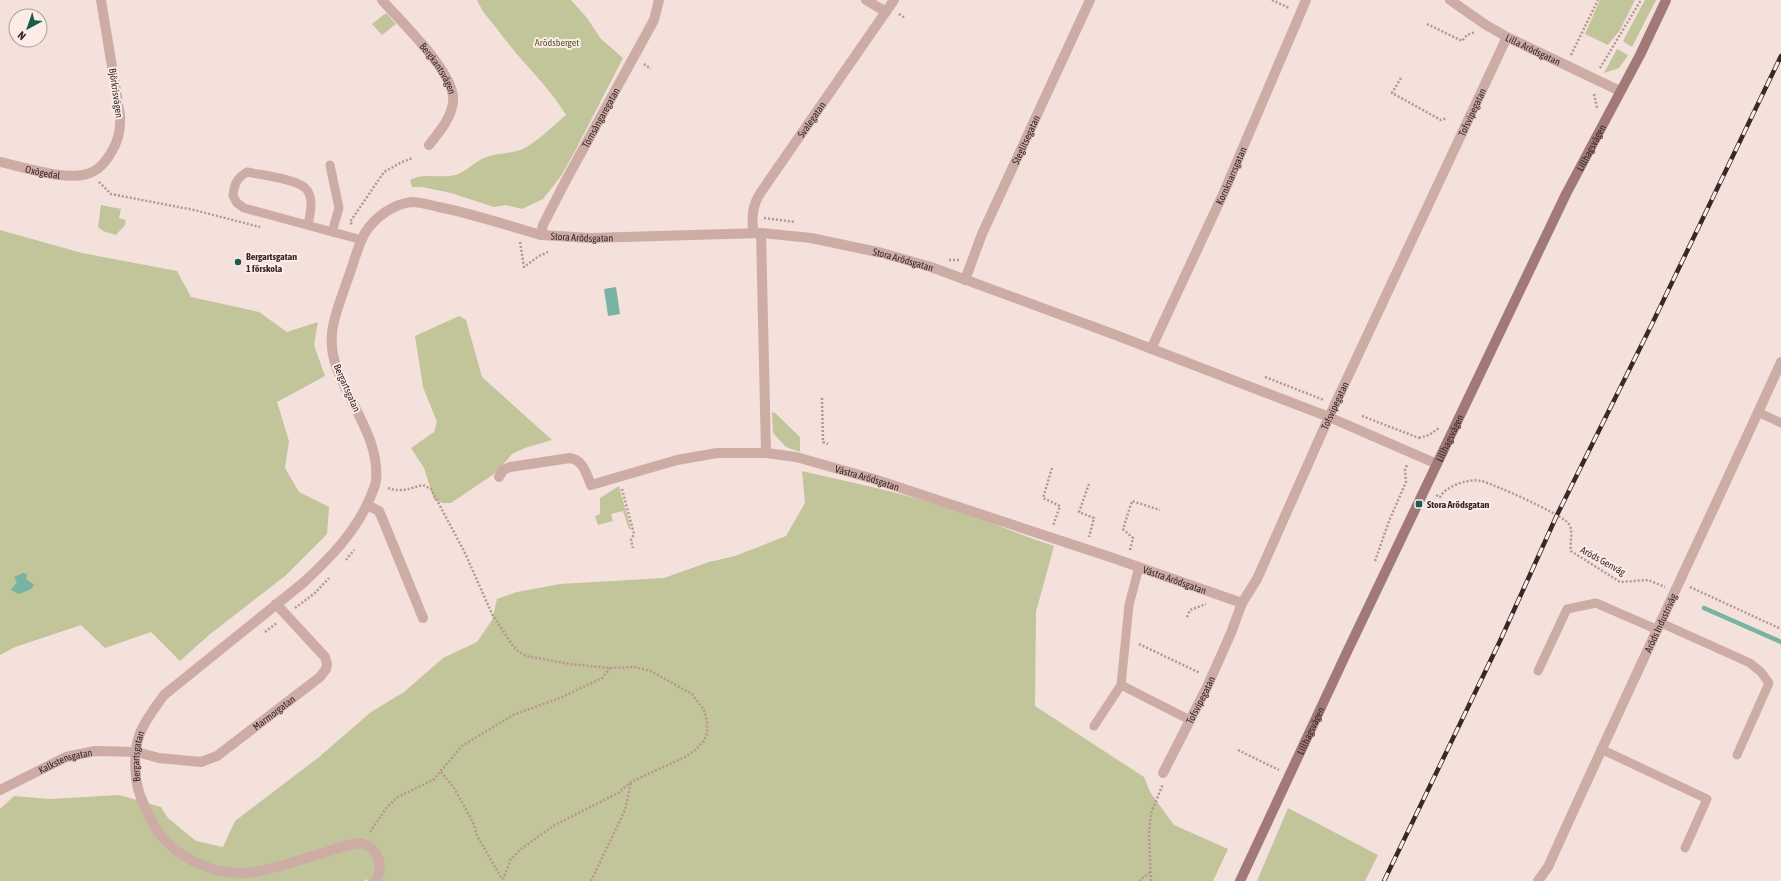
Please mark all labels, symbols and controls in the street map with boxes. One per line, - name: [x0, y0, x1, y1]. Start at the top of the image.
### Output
- north arrow: [8, 8, 48, 48]
- text: N: [15, 29, 28, 42]
- street label: Lilla Arödsgatan: [1504, 32, 1563, 67]
- park label: Arödsberget: [535, 37, 579, 48]
- street label: Bergkantsvägen: [418, 41, 458, 95]
- street label: Björkrisvägen: [107, 67, 125, 119]
- street label: Törnsångaregatan: [579, 86, 621, 150]
- street label: Tofsvipegatan: [1456, 86, 1488, 138]
- street label: Svalegatan: [795, 99, 828, 139]
- street label: Steglitsegatan: [1009, 113, 1042, 166]
- street label: Lillhagsvägen: [1574, 122, 1608, 173]
- street label: Kornknarrsgatan: [1214, 145, 1248, 206]
- street label: Oxögedal: [24, 163, 61, 181]
- street label: Stora Arödsgatan: [551, 230, 614, 244]
- street label: Stora Arödsgatan: [872, 246, 935, 273]
- place label: Bergartsgatan 1 förskola: [246, 251, 297, 274]
- marker: Bergartsgatan 1 förskola: [233, 257, 243, 267]
- street label: Bergartsgatan: [332, 362, 362, 414]
- street label: Tofsvipegatan: [1319, 380, 1350, 431]
- street label: Lillhagsvägen: [1433, 412, 1465, 463]
- street label: Västra Arödsgatan: [834, 463, 901, 493]
- marker: Stora Arödsgatan: [1414, 499, 1424, 509]
- place label: Stora Arödsgatan: [1427, 499, 1490, 510]
- street label: Aröds Genväg: [1579, 544, 1628, 578]
- street label: Västra Arödsgatan: [1142, 563, 1208, 596]
- street label: Aröds Industriväg: [1642, 591, 1679, 654]
- street label: Tofsvipegatan: [1184, 674, 1217, 726]
- street label: Marmorgatan: [251, 693, 297, 732]
- street label: Lillhagsvägen: [1294, 705, 1326, 756]
- street label: Bergartsgatan: [130, 729, 146, 782]
- street label: Kalkstensgatan: [37, 746, 93, 775]

